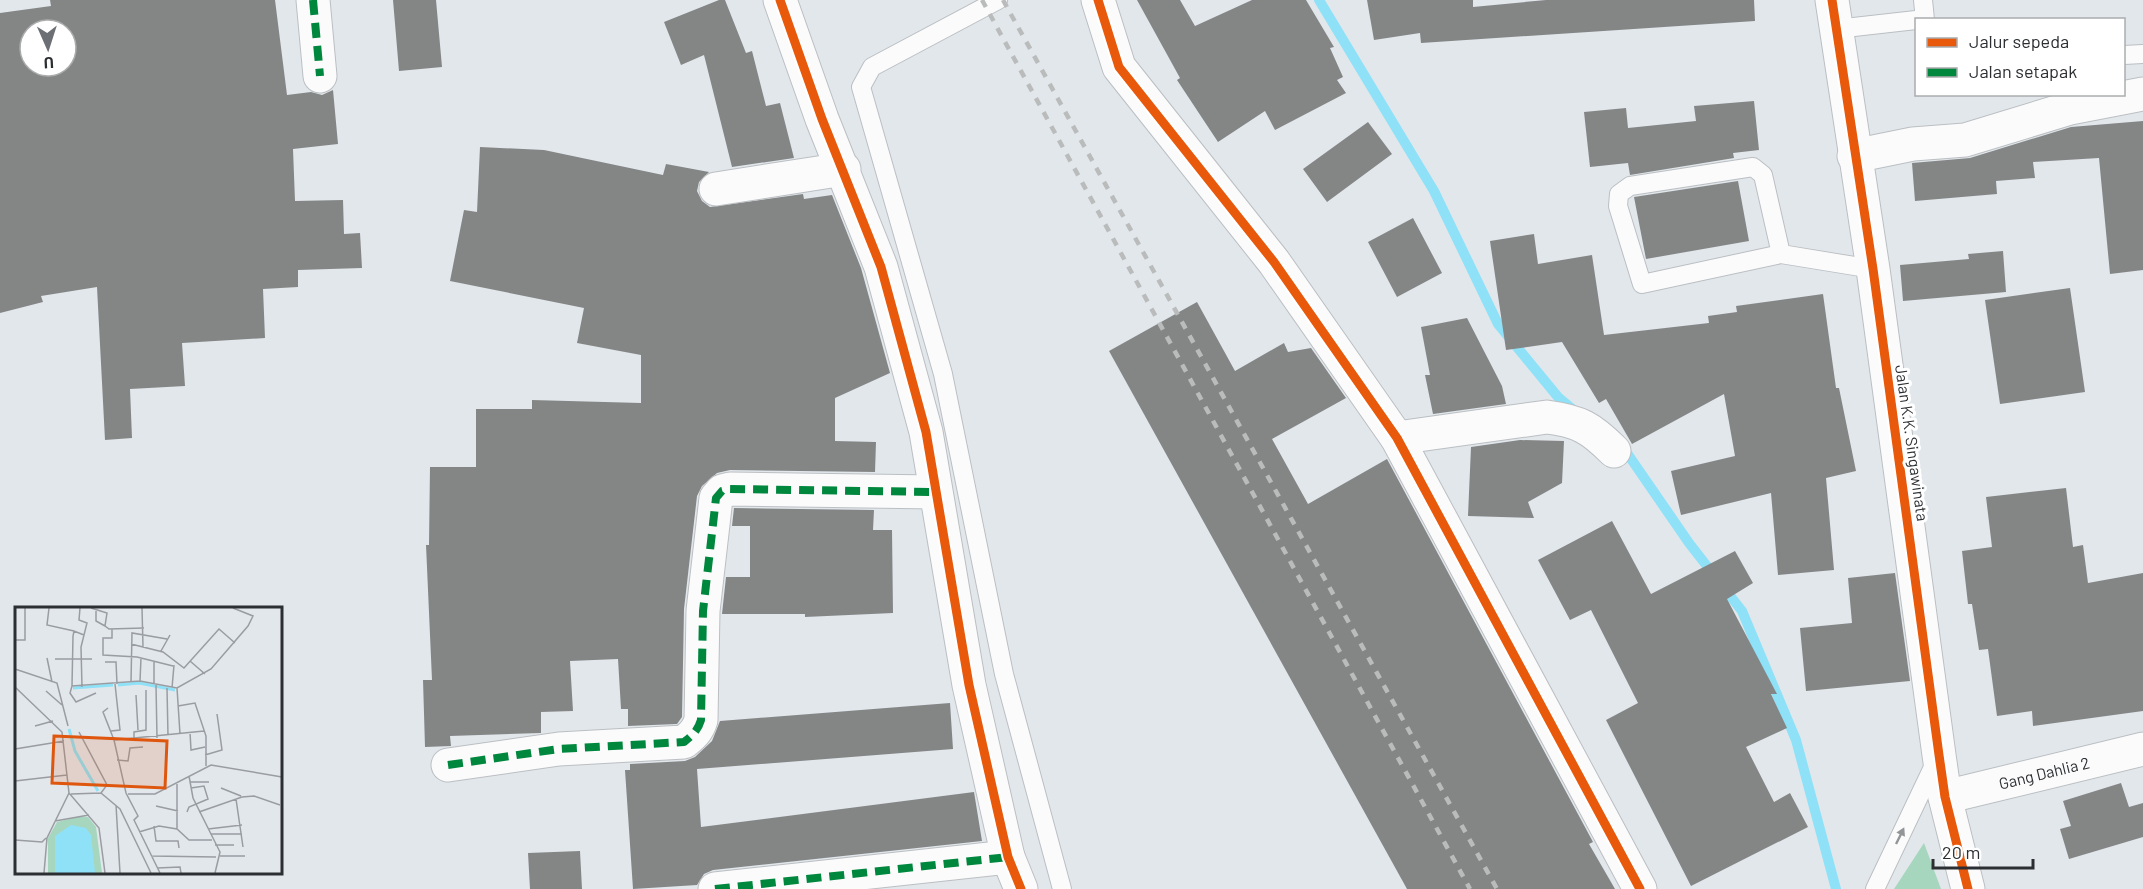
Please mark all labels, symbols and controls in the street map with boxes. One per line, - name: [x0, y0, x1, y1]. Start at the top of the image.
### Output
- north arrow: [18, 18, 78, 78]
- legend: [1915, 18, 2125, 96]
- text: Jalur sepeda: [1969, 30, 2069, 52]
- text: U: [43, 54, 54, 73]
- text: Jalan setapak: [1969, 60, 2077, 82]
- street label: Jalan K.K. Singawinata: [1892, 363, 1933, 522]
- inset map: [15, 607, 282, 874]
- street label: Gang Dahlia 2: [1997, 752, 2091, 793]
- one-way arrow: [1895, 828, 1904, 845]
- scale bar: [1933, 832, 2034, 870]
- text: 20 m: [1942, 841, 1980, 863]

